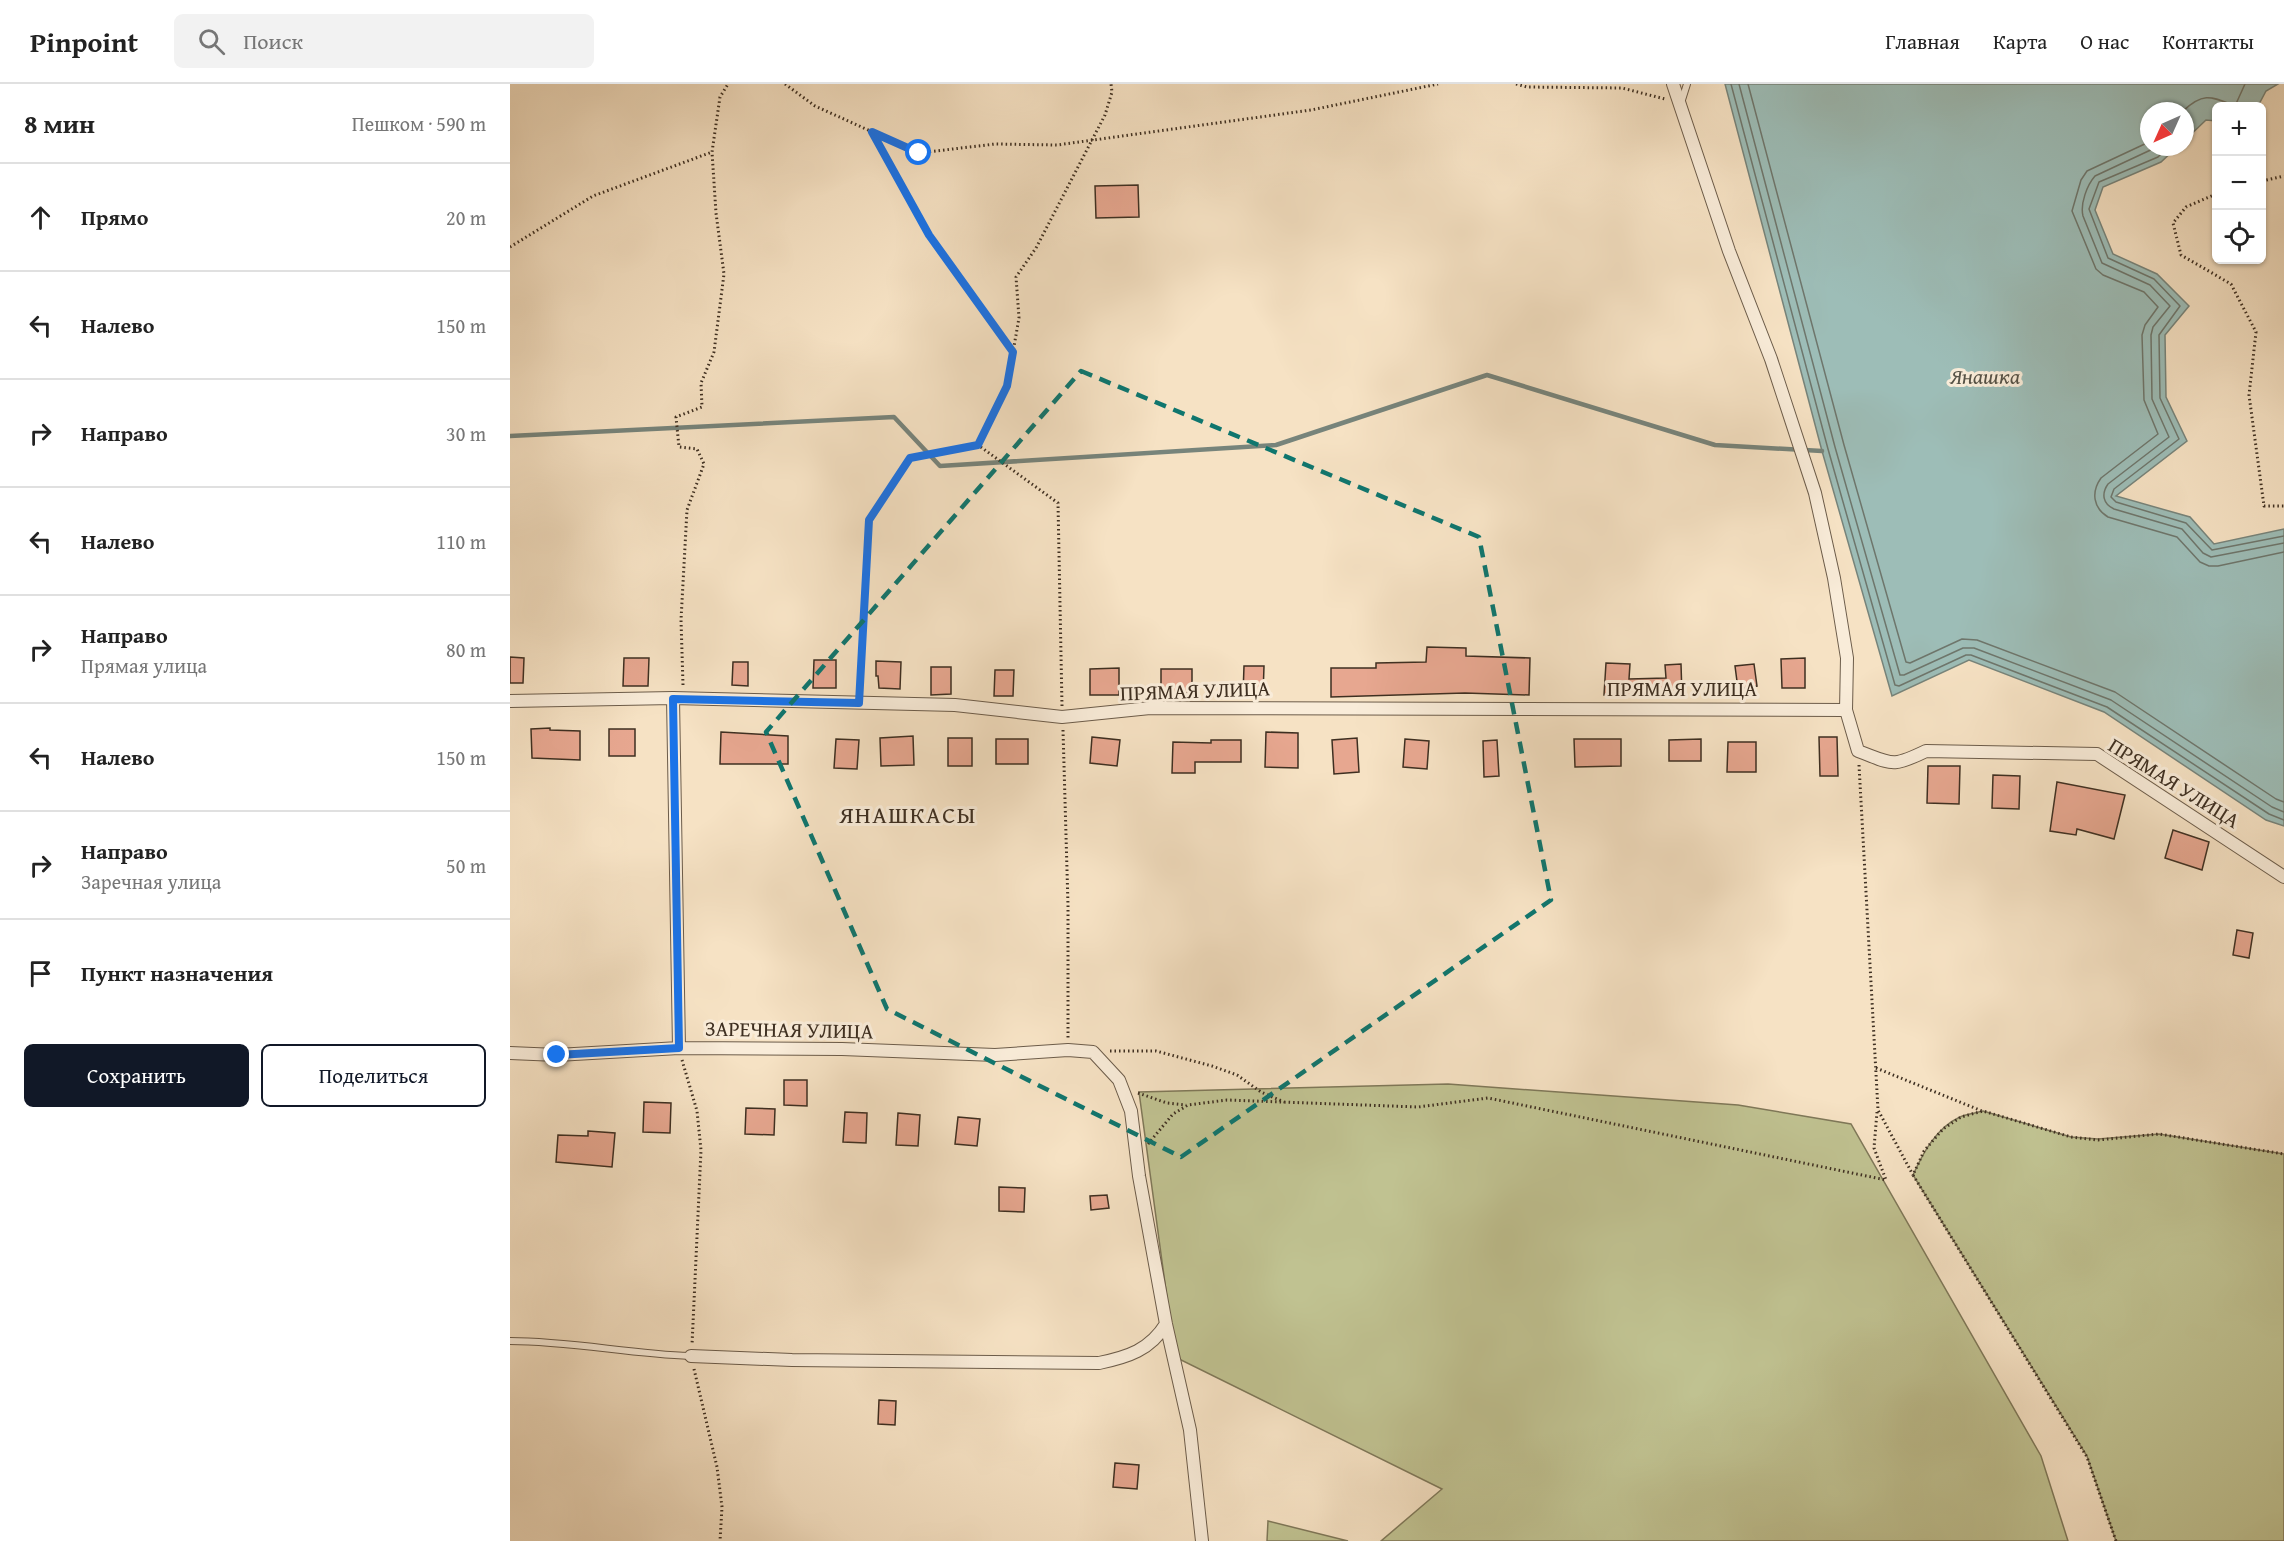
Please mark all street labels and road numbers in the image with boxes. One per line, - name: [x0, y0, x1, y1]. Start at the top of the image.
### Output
- street label: ПРЯМАЯ УЛИЦА: [1120, 672, 1271, 709]
- street label: ПРЯМАЯ УЛИЦА: [1607, 673, 1757, 704]
- street label: ПРЯМАЯ УЛИЦА: [2102, 730, 2246, 836]
- street label: ЗАРЕЧНАЯ УЛИЦА: [704, 1013, 874, 1046]

